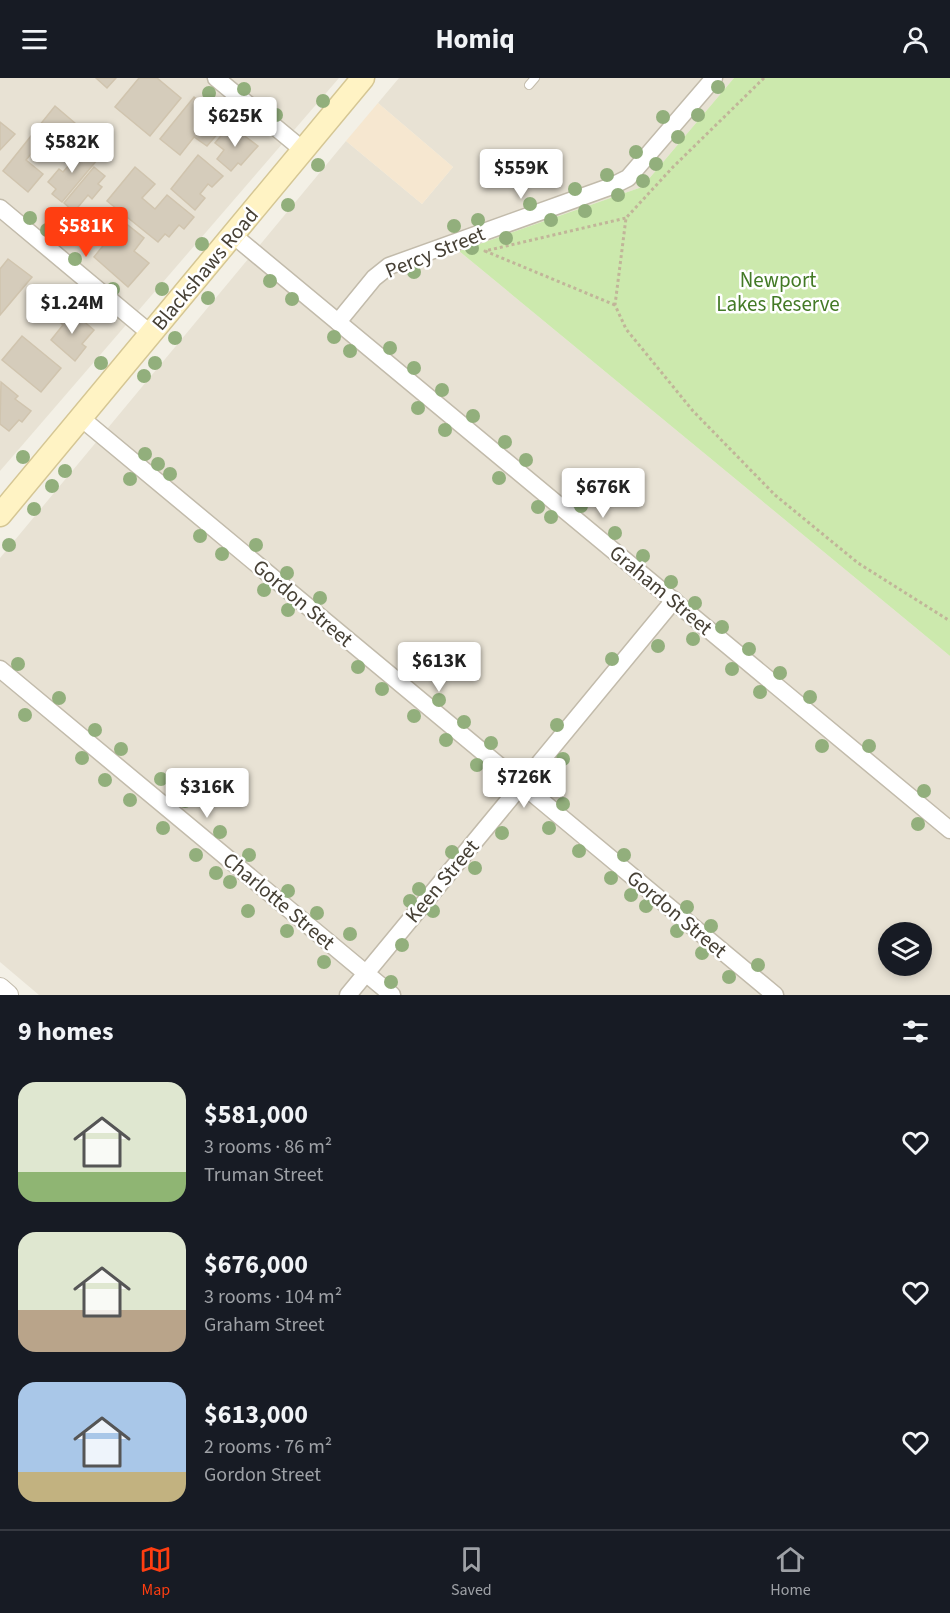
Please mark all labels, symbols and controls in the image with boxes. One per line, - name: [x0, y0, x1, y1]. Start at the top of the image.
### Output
- text: Homiq: [435, 20, 515, 59]
- icon: menu: [18, 23, 51, 56]
- icon: person: [899, 23, 932, 56]
- pin: $625K: [193, 97, 277, 148]
- text: $625K: [208, 102, 262, 130]
- pin: $582K: [30, 123, 114, 174]
- text: $582K: [45, 128, 99, 156]
- pin: $559K: [479, 149, 563, 200]
- text: $559K: [494, 154, 548, 182]
- street label: Blackshaws Road: [145, 201, 265, 337]
- pin: $581K: [44, 207, 128, 258]
- text: $581K: [59, 212, 113, 240]
- street label: Percy Street: [381, 218, 489, 286]
- park label: Newport Lakes Reserve: [716, 265, 840, 319]
- pin: $1.24M: [23, 284, 121, 335]
- text: $1.24M: [40, 289, 104, 317]
- pin: $676K: [561, 468, 645, 519]
- text: $676K: [576, 473, 630, 501]
- street label: Graham Street: [603, 538, 719, 642]
- street label: Gordon Street: [246, 552, 360, 654]
- pin: $613K: [397, 642, 481, 693]
- text: $613K: [412, 647, 466, 675]
- pin: $726K: [482, 758, 566, 809]
- text: $726K: [497, 763, 551, 791]
- pin: $316K: [165, 768, 249, 819]
- text: $316K: [180, 773, 234, 801]
- street label: Keen Street: [398, 833, 486, 929]
- street label: Charlotte Street: [216, 845, 342, 957]
- street label: Gordon Street: [620, 863, 734, 965]
- map controls: [878, 922, 932, 976]
- button: layers: [878, 922, 932, 976]
- text: 9 homes: [18, 1013, 113, 1050]
- icon: filters: [899, 1015, 932, 1048]
- text: $581,000: [204, 1096, 308, 1133]
- icon: home: [66, 1106, 138, 1178]
- icon: heart: [899, 1126, 932, 1159]
- text: 3 rooms · 86 m²: [204, 1133, 332, 1161]
- text: Truman Street: [204, 1161, 323, 1189]
- text: $676,000: [204, 1246, 308, 1283]
- icon: home: [66, 1256, 138, 1328]
- icon: heart: [899, 1276, 932, 1309]
- text: 3 rooms · 104 m²: [204, 1283, 342, 1311]
- text: Graham Street: [204, 1311, 325, 1339]
- text: $613,000: [204, 1396, 308, 1433]
- icon: home: [66, 1406, 138, 1478]
- icon: heart: [899, 1426, 932, 1459]
- text: 2 rooms · 76 m²: [204, 1433, 332, 1461]
- text: Gordon Street: [204, 1461, 321, 1489]
- tab: Map: [139, 1543, 172, 1601]
- tab: Saved: [451, 1543, 492, 1601]
- tab: Home: [770, 1543, 811, 1601]

